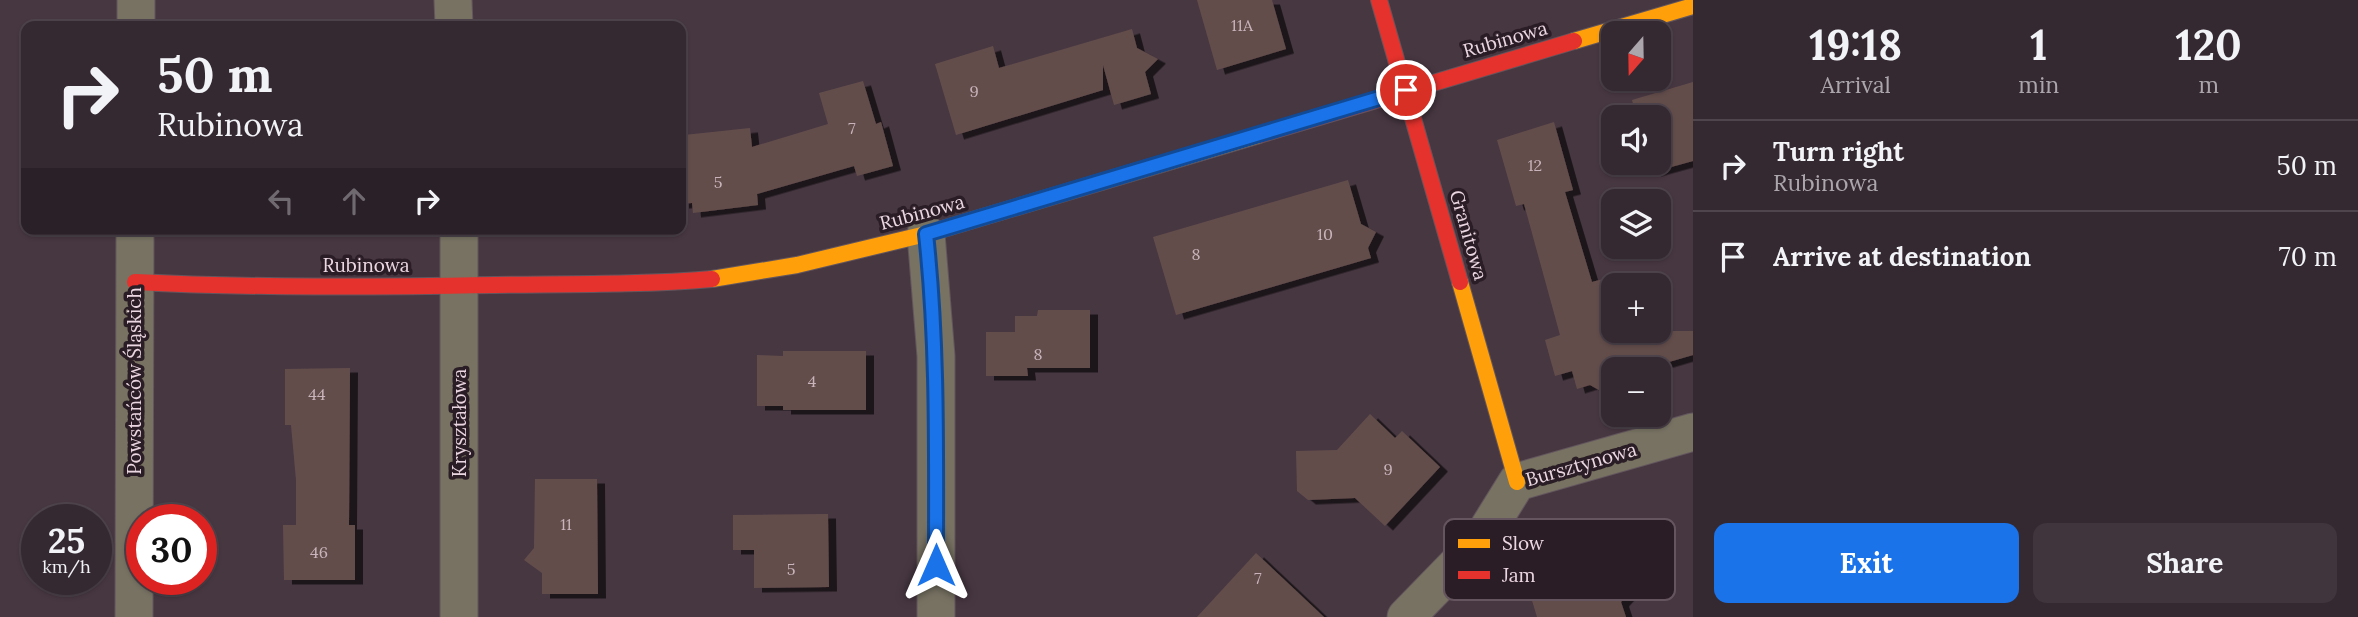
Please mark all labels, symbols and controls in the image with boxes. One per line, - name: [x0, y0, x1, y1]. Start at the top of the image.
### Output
- house number: 11A: [1231, 15, 1254, 35]
- street label: Rubinowa: [1460, 15, 1550, 63]
- text: 19:18: [1809, 18, 1902, 72]
- text: 1: [2030, 18, 2047, 72]
- text: 120: [2176, 18, 2242, 72]
- north arrow: [1601, 21, 1671, 91]
- map controls: [1601, 21, 1671, 427]
- text: 50 m: [157, 43, 273, 105]
- icon: right: [42, 49, 133, 140]
- pin: [1376, 60, 1436, 120]
- text: Arrival: [1821, 70, 1891, 99]
- text: min: [2018, 70, 2059, 99]
- text: m: [2198, 70, 2219, 99]
- icon: arrive: [1387, 71, 1425, 109]
- house number: 9: [969, 81, 979, 101]
- text: Rubinowa: [157, 104, 303, 145]
- button: sound: [1601, 105, 1671, 175]
- house number: 7: [848, 118, 856, 138]
- text: Turn right: [1773, 135, 1904, 168]
- icon: right: [1714, 147, 1752, 185]
- text: 50 m: [2277, 149, 2337, 182]
- house number: 12: [1528, 155, 1542, 175]
- text: Rubinowa: [1773, 168, 1878, 197]
- house number: 5: [714, 172, 722, 192]
- icon: left: [262, 182, 300, 220]
- icon: ahead: [335, 182, 373, 220]
- icon: right: [408, 182, 446, 220]
- street label: Granitowa: [1445, 187, 1493, 283]
- street label: Rubinowa: [877, 189, 967, 235]
- button: layers: [1601, 189, 1671, 259]
- house number: 10: [1317, 224, 1333, 244]
- icon: arrive: [1714, 238, 1752, 276]
- text: Arrive at destination: [1773, 240, 2031, 273]
- text: 70 m: [2279, 240, 2337, 273]
- house number: 8: [1192, 244, 1201, 264]
- street label: Rubinowa: [323, 253, 410, 277]
- button: +: [1601, 273, 1671, 343]
- street label: Powstańców Śląskich: [122, 287, 146, 475]
- house number: 8: [1034, 344, 1043, 364]
- button: −: [1601, 357, 1671, 427]
- street label: Kryształowa: [447, 368, 471, 477]
- house number: 4: [808, 371, 817, 391]
- house number: 44: [308, 384, 326, 404]
- street label: Bursztynowa: [1523, 437, 1640, 491]
- house number: 9: [1383, 459, 1393, 479]
- speed limit sign: 30: [126, 504, 217, 595]
- house number: 11: [560, 514, 572, 534]
- text: 25: [48, 518, 85, 563]
- legend: [1444, 519, 1675, 600]
- button: Exit: [1714, 523, 2019, 603]
- button: Share: [2033, 523, 2337, 603]
- position arrow: [899, 528, 973, 602]
- text: Slow: [1502, 531, 1545, 555]
- house number: 46: [310, 542, 328, 562]
- text: km/h: [42, 555, 91, 578]
- house number: 5: [787, 559, 795, 579]
- text: Jam: [1501, 563, 1536, 587]
- house number: 7: [1254, 568, 1262, 588]

